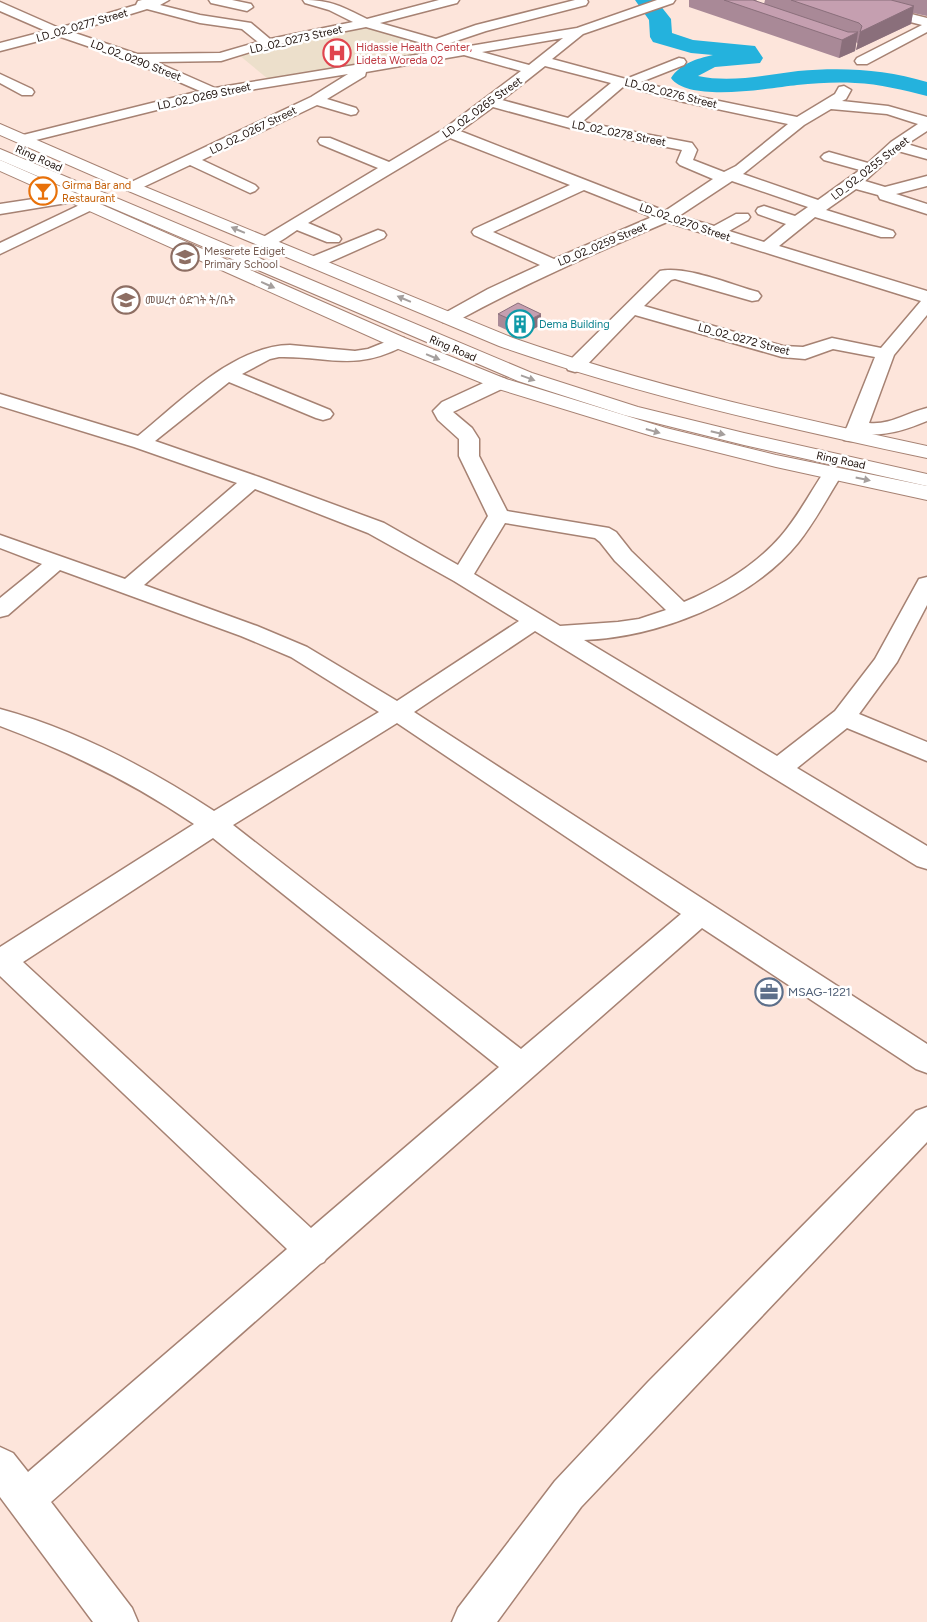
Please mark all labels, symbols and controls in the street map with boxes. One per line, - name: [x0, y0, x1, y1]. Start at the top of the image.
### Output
- street label: LD_02_0277 Street: [35, 6, 129, 45]
- street label: LD_02_0273 Street: [248, 22, 344, 56]
- street label: LD_02_0290 Street: [89, 37, 183, 84]
- hospital icon: Hidassie Health Center, Lideta Woreda 02: [322, 38, 352, 68]
- place label: Hidassie Health Center, Lideta Woreda 02: [356, 41, 473, 67]
- street label: LD_02_0265 Street: [440, 74, 525, 141]
- street label: LD_02_0276 Street: [623, 76, 719, 111]
- street label: LD_02_0269 Street: [156, 80, 252, 113]
- street label: LD_02_0267 Street: [208, 104, 299, 157]
- street label: LD_02_0278 Street: [571, 118, 667, 149]
- street label: LD_02_0255 Street: [829, 134, 912, 203]
- street label: Ring Road: [13, 142, 64, 175]
- bar icon: Girma Bar and Restaurant: [28, 176, 58, 206]
- place label: Girma Bar and Restaurant: [62, 179, 131, 205]
- street label: LD_02_0270 Street: [637, 201, 732, 244]
- street label: LD_02_0259 Street: [556, 220, 649, 269]
- one-way arrow: [231, 225, 245, 233]
- school or university icon: Meserete Ediget Primary School: [170, 242, 200, 272]
- place label: Meserete Ediget Primary School: [204, 245, 285, 271]
- one-way arrow: [261, 281, 275, 289]
- school or university icon: መሠረተ ዕድገት ት/ቤት: [111, 285, 141, 315]
- place label: መሠረተ ዕድገት ት/ቤት: [145, 294, 235, 307]
- one-way arrow: [397, 295, 411, 303]
- building icon: Dema Building: [505, 309, 535, 339]
- place label: Dema Building: [539, 318, 610, 331]
- street label: LD_02_0272 Street: [696, 321, 791, 358]
- street label: Ring Road: [427, 333, 478, 364]
- one-way arrow: [426, 353, 440, 361]
- one-way arrow: [521, 374, 536, 382]
- one-way arrow: [646, 427, 661, 435]
- one-way arrow: [710, 429, 725, 437]
- street label: Ring Road: [815, 449, 867, 472]
- one-way arrow: [855, 476, 871, 484]
- office icon: MSAG-1221: [754, 977, 784, 1007]
- place label: MSAG-1221: [788, 985, 851, 999]

